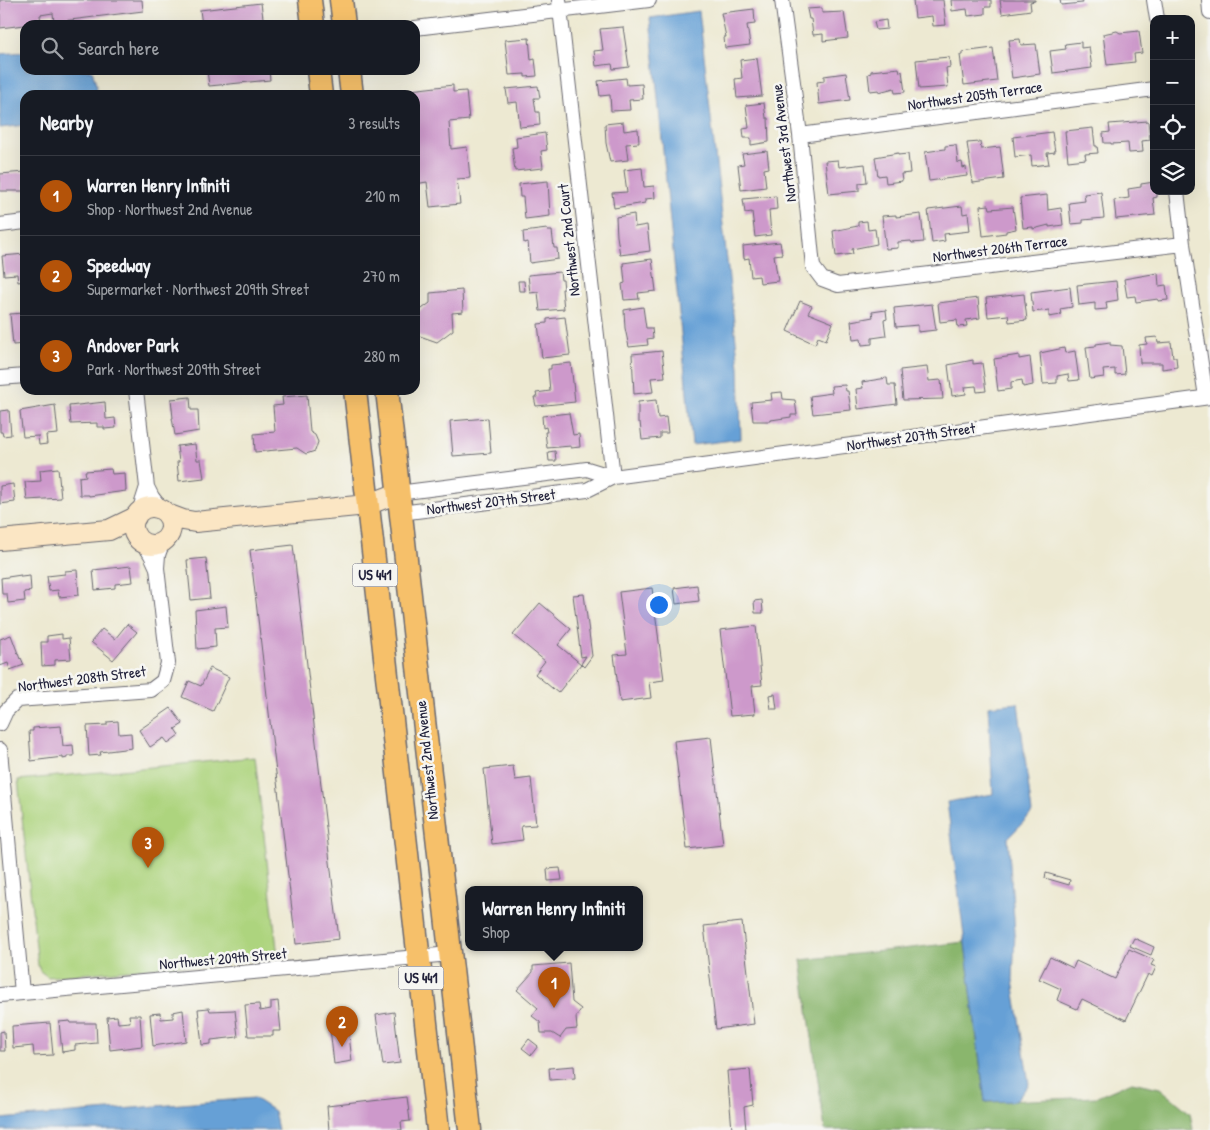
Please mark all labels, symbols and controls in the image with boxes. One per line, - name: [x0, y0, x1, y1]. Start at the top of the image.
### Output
- map controls: [1150, 15, 1195, 195]
- button: +: [1150, 15, 1195, 60]
- search box: [20, 20, 420, 75]
- icon: search: [38, 34, 66, 62]
- text: Search here: [78, 35, 159, 61]
- button: −: [1150, 60, 1195, 105]
- street label: Northwest 205th Terrace: [906, 76, 1044, 115]
- street label: Northwest 3rd Avenue: [766, 83, 801, 203]
- button: locate: [1150, 105, 1195, 150]
- text: Nearby: [40, 108, 93, 137]
- text: 3 results: [348, 112, 400, 134]
- button: layers: [1150, 150, 1195, 195]
- text: Warren Henry Infiniti: [87, 172, 230, 198]
- street label: Northwest 2nd Court: [552, 182, 585, 297]
- text: 1: [53, 185, 59, 207]
- text: 210 m: [365, 185, 400, 207]
- text: Shop · Northwest 2nd Avenue: [87, 198, 253, 220]
- street label: Northwest 206th Terrace: [931, 230, 1068, 267]
- text: Speedway: [87, 252, 151, 278]
- text: 2: [52, 265, 60, 287]
- text: 270 m: [363, 265, 400, 287]
- text: Supermarket · Northwest 209th Street: [87, 278, 309, 300]
- text: Andover Park: [87, 332, 179, 358]
- text: 3: [52, 345, 60, 367]
- text: 280 m: [364, 345, 400, 367]
- text: Park · Northwest 209th Street: [87, 358, 260, 380]
- street label: Northwest 207th Street: [845, 417, 977, 456]
- street label: Northwest 207th Street: [425, 483, 557, 520]
- road number: US 441: [352, 564, 398, 586]
- your location: [646, 592, 672, 618]
- street label: Northwest 208th Street: [17, 660, 148, 697]
- street label: Northwest 2nd Avenue: [410, 699, 443, 821]
- pin: 3: [132, 827, 164, 868]
- popup: [465, 886, 643, 951]
- text: Warren Henry Infiniti: [482, 895, 626, 921]
- text: Shop: [482, 921, 510, 943]
- street label: Northwest 209th Street: [158, 942, 288, 975]
- road number: US 441: [398, 966, 444, 990]
- pin: 1: [538, 967, 570, 1008]
- pin: 2: [326, 1006, 358, 1047]

